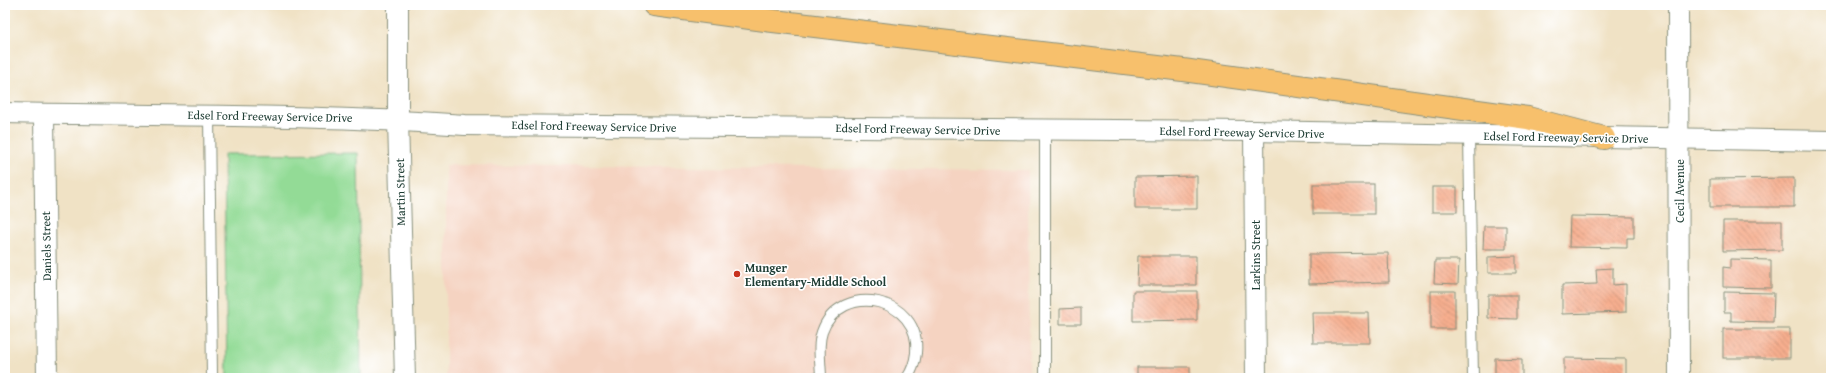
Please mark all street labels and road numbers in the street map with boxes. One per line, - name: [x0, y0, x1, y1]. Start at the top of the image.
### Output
- street label: Edsel Ford Freeway Service Drive: [187, 106, 353, 126]
- street label: Edsel Ford Freeway Service Drive: [511, 116, 677, 136]
- street label: Edsel Ford Freeway Service Drive: [835, 119, 1001, 139]
- street label: Edsel Ford Freeway Service Drive: [1159, 122, 1325, 142]
- street label: Edsel Ford Freeway Service Drive: [1483, 127, 1649, 147]
- street label: Martin Street: [391, 157, 409, 226]
- street label: Cecil Avenue: [1671, 159, 1688, 223]
- street label: Daniels Street: [37, 210, 55, 281]
- street label: Larkins Street: [1247, 219, 1264, 290]

